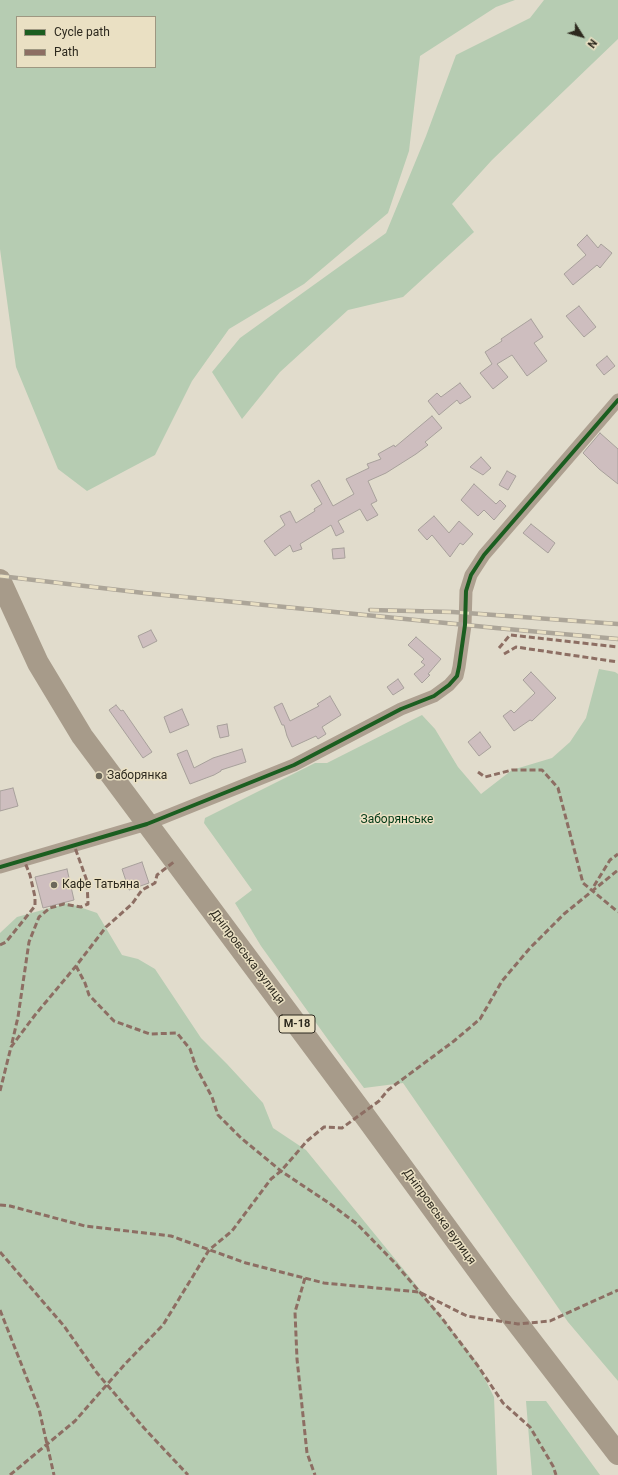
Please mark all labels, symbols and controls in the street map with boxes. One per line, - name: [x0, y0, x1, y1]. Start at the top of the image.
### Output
- legend: [16, 16, 156, 68]
- north arrow: [562, 16, 602, 56]
- text: Cycle path: [54, 25, 110, 39]
- text: N: [584, 37, 600, 51]
- text: Path: [54, 45, 79, 59]
- place label: Заборянка: [107, 769, 167, 783]
- marker: Заборянка: [94, 771, 104, 781]
- park label: Заборянське: [361, 813, 433, 827]
- place label: Кафе Татьяна: [62, 878, 140, 892]
- marker: Кафе Татьяна: [49, 880, 59, 890]
- street label: Дніпровська вулиця: [207, 907, 287, 1007]
- road number: М-18: [279, 1015, 315, 1033]
- street label: Дніпровська вулиця: [399, 1166, 479, 1268]

